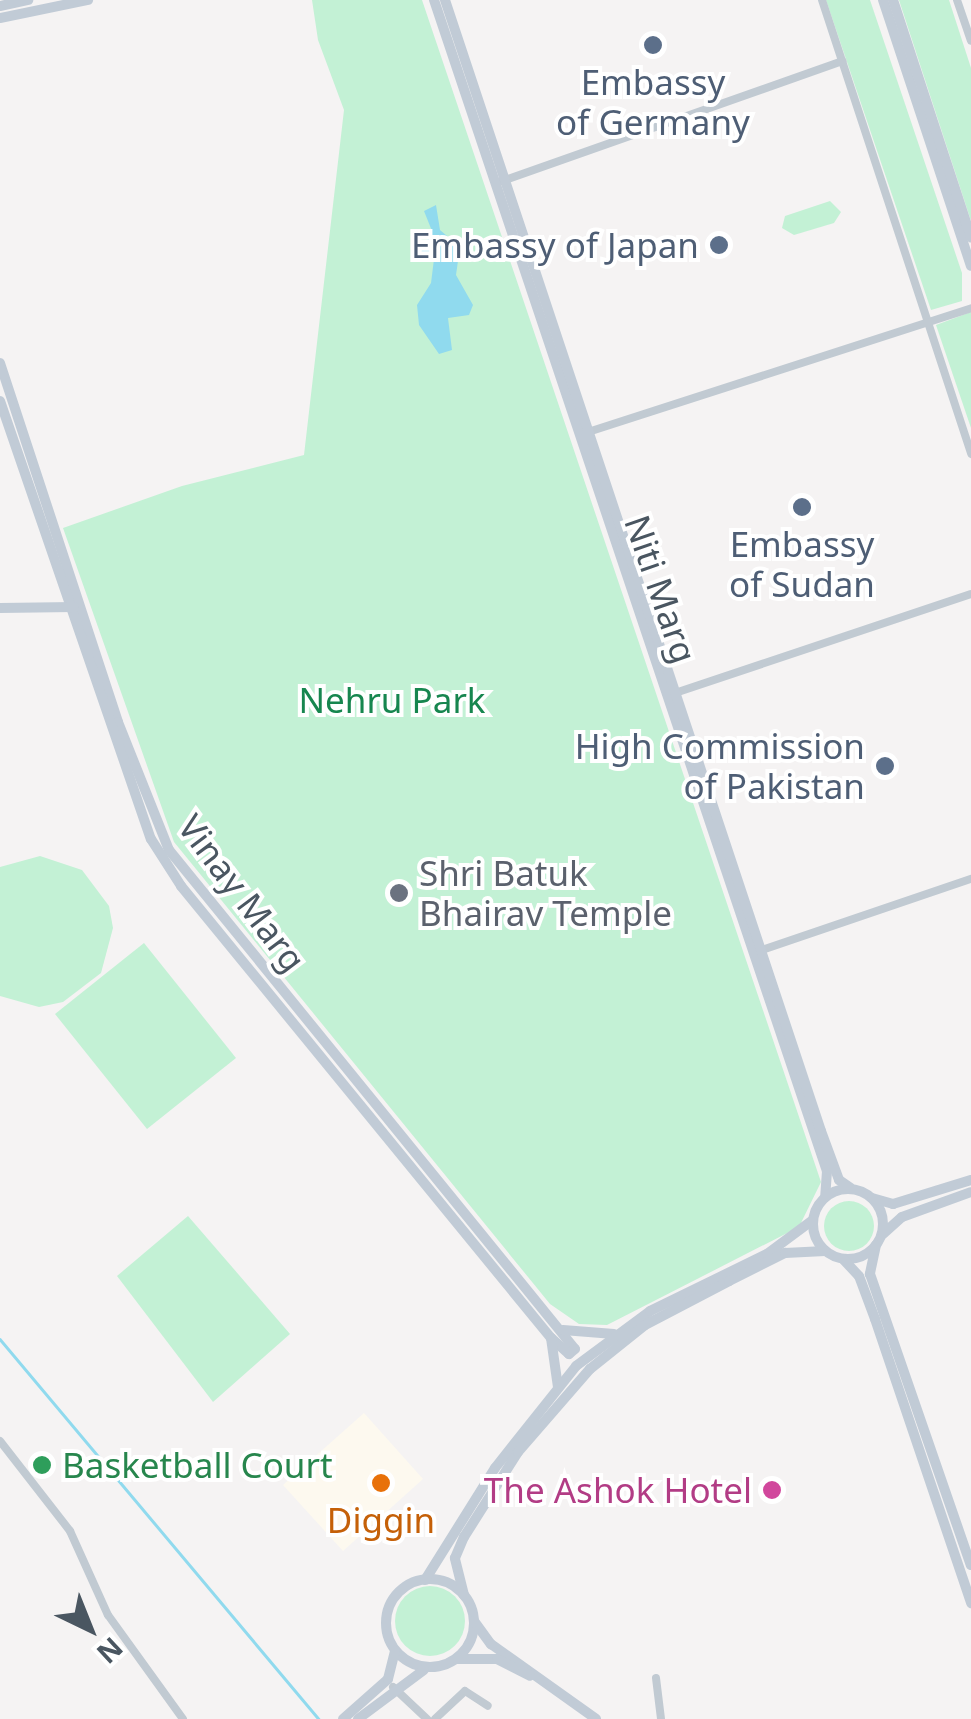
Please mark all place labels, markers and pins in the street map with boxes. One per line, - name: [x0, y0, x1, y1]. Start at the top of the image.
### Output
- marker: Embassy of Germany: [642, 34, 664, 56]
- place label: Embassy of Germany: [556, 61, 750, 143]
- place label: Embassy of Japan: [411, 224, 699, 266]
- marker: Embassy of Japan: [708, 234, 730, 256]
- marker: Embassy of Sudan: [791, 496, 813, 518]
- place label: Embassy of Sudan: [729, 523, 875, 605]
- place label: High Commission of Pakistan: [575, 725, 865, 807]
- marker: High Commission of Pakistan: [874, 755, 896, 777]
- place label: Shri Batuk Bhairav Temple: [419, 852, 672, 934]
- marker: Shri Batuk Bhairav Temple: [388, 882, 410, 904]
- place label: Basketball Court: [62, 1444, 333, 1486]
- marker: Basketball Court: [31, 1454, 53, 1476]
- place label: The Ashok Hotel: [484, 1469, 752, 1511]
- marker: Diggin: [370, 1472, 392, 1494]
- marker: The Ashok Hotel: [761, 1479, 783, 1501]
- place label: Diggin: [327, 1499, 435, 1541]

